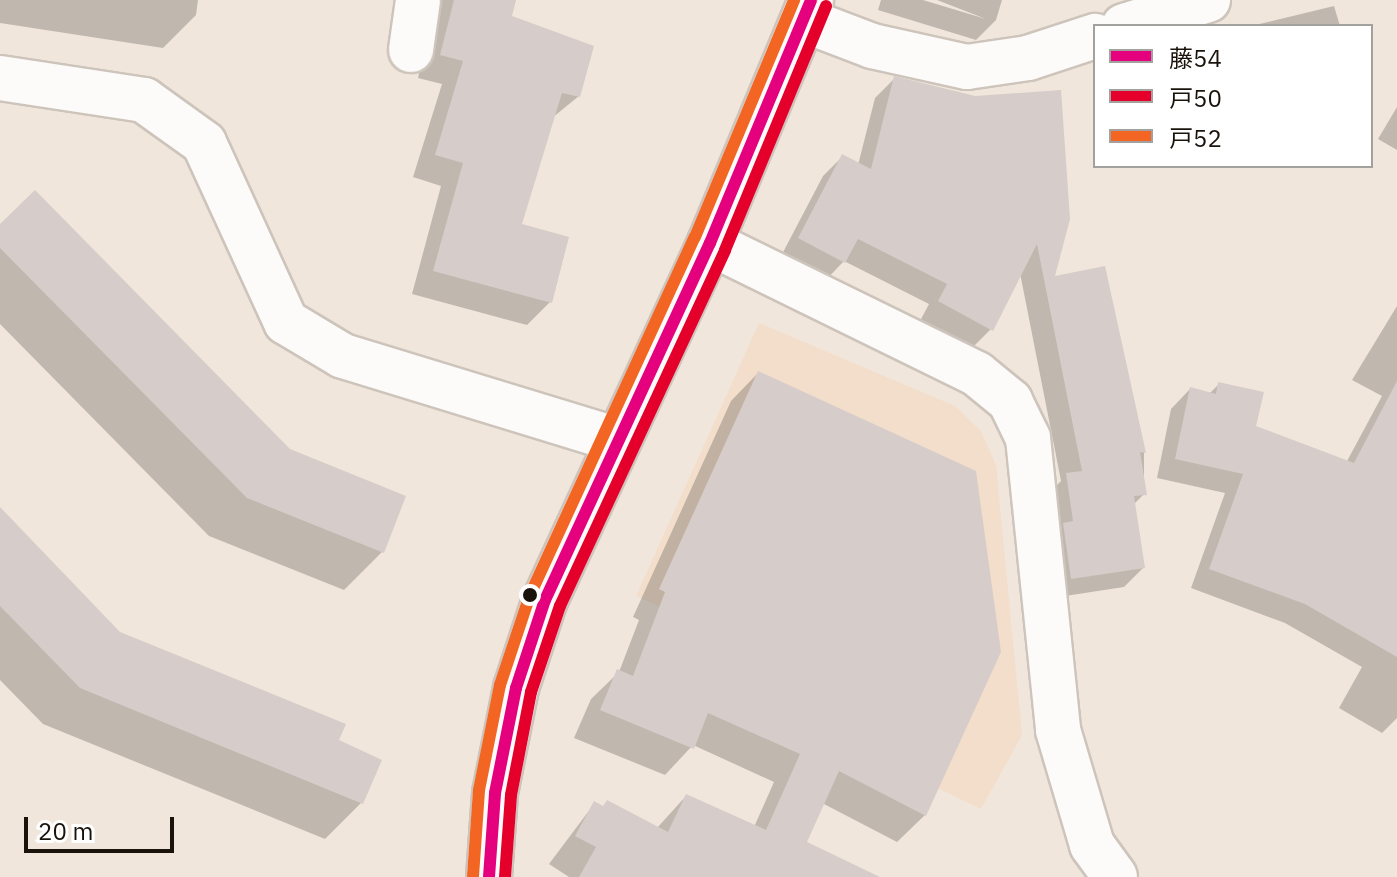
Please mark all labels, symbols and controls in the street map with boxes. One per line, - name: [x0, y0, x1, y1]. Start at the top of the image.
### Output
- legend: [1093, 24, 1373, 168]
- text: 藤54: [1169, 42, 1222, 74]
- text: 戸50: [1169, 82, 1222, 114]
- text: 戸52: [1169, 122, 1222, 154]
- unlabelled marker: [522, 587, 538, 603]
- scale bar: [28, 801, 178, 851]
- text: 20 m: [38, 815, 93, 847]

